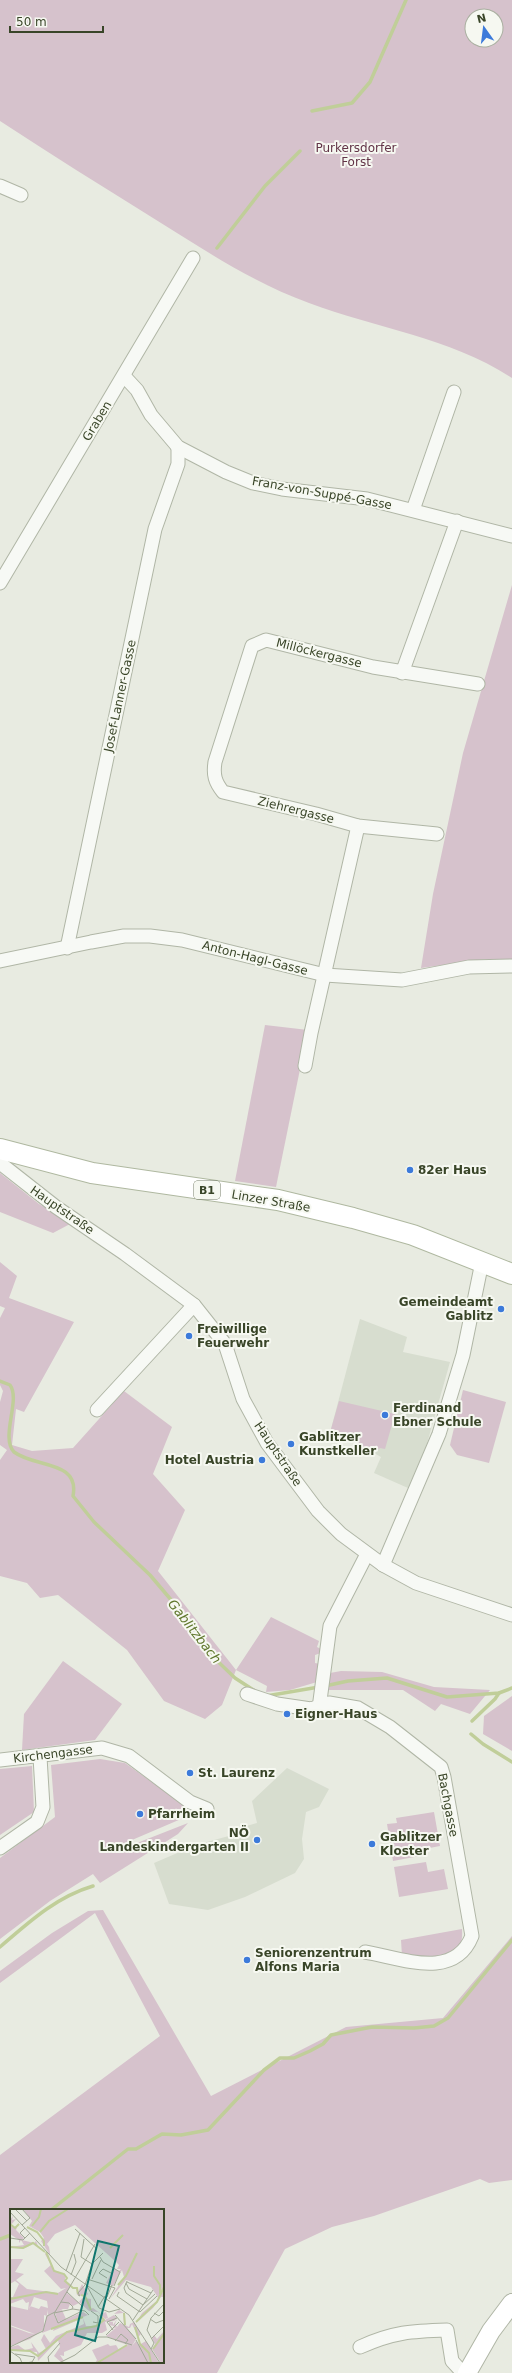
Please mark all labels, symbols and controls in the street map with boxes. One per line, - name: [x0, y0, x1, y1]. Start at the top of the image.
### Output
- scale bar: [10, 8, 103, 34]
- north arrow: [464, 8, 504, 48]
- text: N: [476, 11, 488, 26]
- text: 50 m: [16, 15, 47, 29]
- park label: Purkersdorfer Forst: [315, 141, 397, 169]
- street label: Graben: [80, 398, 114, 444]
- street label: Franz-von-Suppé-Gasse: [251, 474, 393, 512]
- street label: Millöckergasse: [275, 636, 363, 670]
- street label: Josef-Lanner-Gasse: [101, 639, 139, 754]
- street label: Ziehrergasse: [256, 794, 336, 826]
- street label: Anton-Hagl-Gasse: [201, 938, 309, 978]
- place label: 82er Haus: [418, 1163, 487, 1177]
- marker: 82er Haus: [405, 1165, 415, 1175]
- road number: B1: [194, 1181, 220, 1199]
- street label: Hauptstraße: [27, 1183, 97, 1237]
- street label: Linzer Straße: [231, 1187, 311, 1215]
- place label: Gemeindeamt Gablitz: [399, 1295, 493, 1323]
- marker: Gemeindeamt Gablitz: [496, 1304, 506, 1314]
- place label: Freiwillige Feuerwehr: [197, 1322, 269, 1350]
- marker: Freiwillige Feuerwehr: [184, 1331, 194, 1341]
- place label: Ferdinand Ebner Schule: [393, 1401, 482, 1429]
- marker: Ferdinand Ebner Schule: [380, 1410, 390, 1420]
- street label: Hauptstraße: [251, 1419, 305, 1489]
- place label: Gablitzer Kunstkeller: [299, 1430, 376, 1458]
- marker: Gablitzer Kunstkeller: [286, 1439, 296, 1449]
- place label: Hotel Austria: [165, 1453, 254, 1467]
- marker: Hotel Austria: [257, 1455, 267, 1465]
- water label: Gablitzbach: [165, 1596, 224, 1666]
- place label: Eigner-Haus: [295, 1707, 377, 1721]
- marker: Eigner-Haus: [282, 1709, 292, 1719]
- street label: Kirchengasse: [12, 1742, 94, 1766]
- place label: St. Laurenz: [198, 1766, 275, 1780]
- marker: St. Laurenz: [185, 1768, 195, 1778]
- street label: Bachgasse: [435, 1772, 461, 1838]
- place label: Pfarrheim: [148, 1807, 215, 1821]
- marker: Pfarrheim: [135, 1809, 145, 1819]
- place label: NÖ Landeskindergarten II: [99, 1825, 249, 1854]
- place label: Gablitzer Kloster: [380, 1830, 442, 1858]
- marker: NÖ Landeskindergarten II: [252, 1835, 262, 1845]
- marker: Gablitzer Kloster: [367, 1839, 377, 1849]
- place label: Seniorenzentrum Alfons Maria: [255, 1946, 372, 1974]
- marker: Seniorenzentrum Alfons Maria: [242, 1955, 252, 1965]
- inset map: [10, 2209, 164, 2363]

